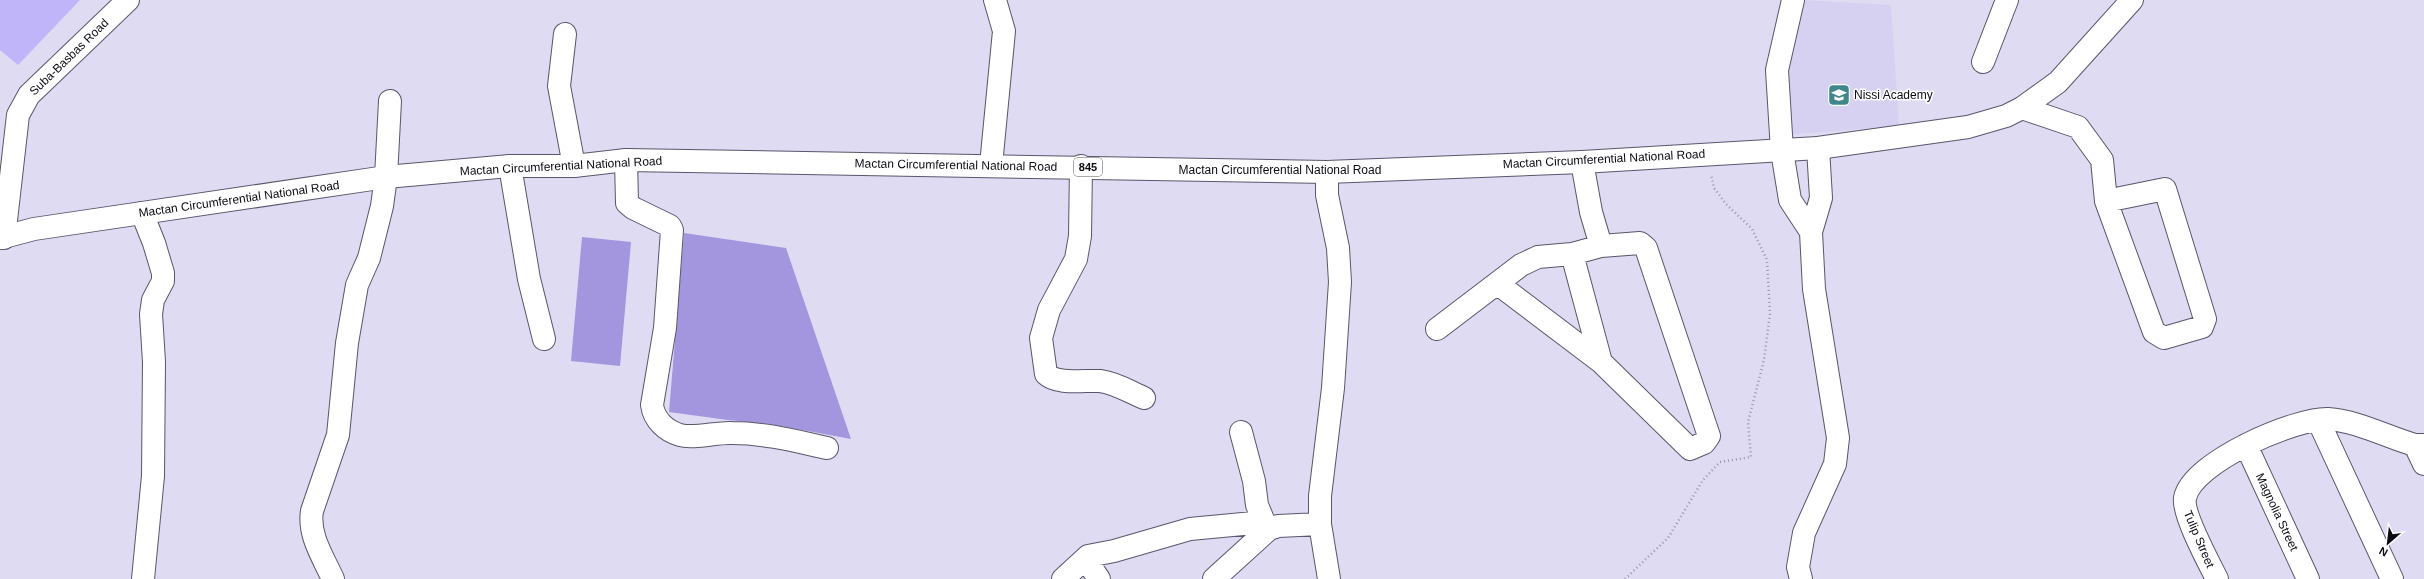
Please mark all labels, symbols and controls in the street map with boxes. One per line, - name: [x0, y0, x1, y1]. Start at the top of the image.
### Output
- street label: Suba-Basbas Road: [27, 16, 111, 98]
- school or university icon: Nissi Academy: [1826, 82, 1852, 108]
- place label: Nissi Academy: [1854, 88, 1933, 102]
- street label: Mactan Circumferential National Road: [1502, 147, 1706, 171]
- street label: Mactan Circumferential National Road: [459, 154, 663, 178]
- street label: Mactan Circumferential National Road: [855, 156, 1057, 174]
- road number: 845: [1074, 158, 1102, 176]
- street label: Mactan Circumferential National Road: [1179, 163, 1381, 177]
- street label: Mactan Circumferential National Road: [138, 178, 340, 220]
- street label: Magnolia Street: [2253, 471, 2301, 554]
- street label: Tulip Street: [2181, 508, 2218, 570]
- north arrow: [2368, 523, 2408, 563]
- text: N: [2377, 545, 2390, 559]

